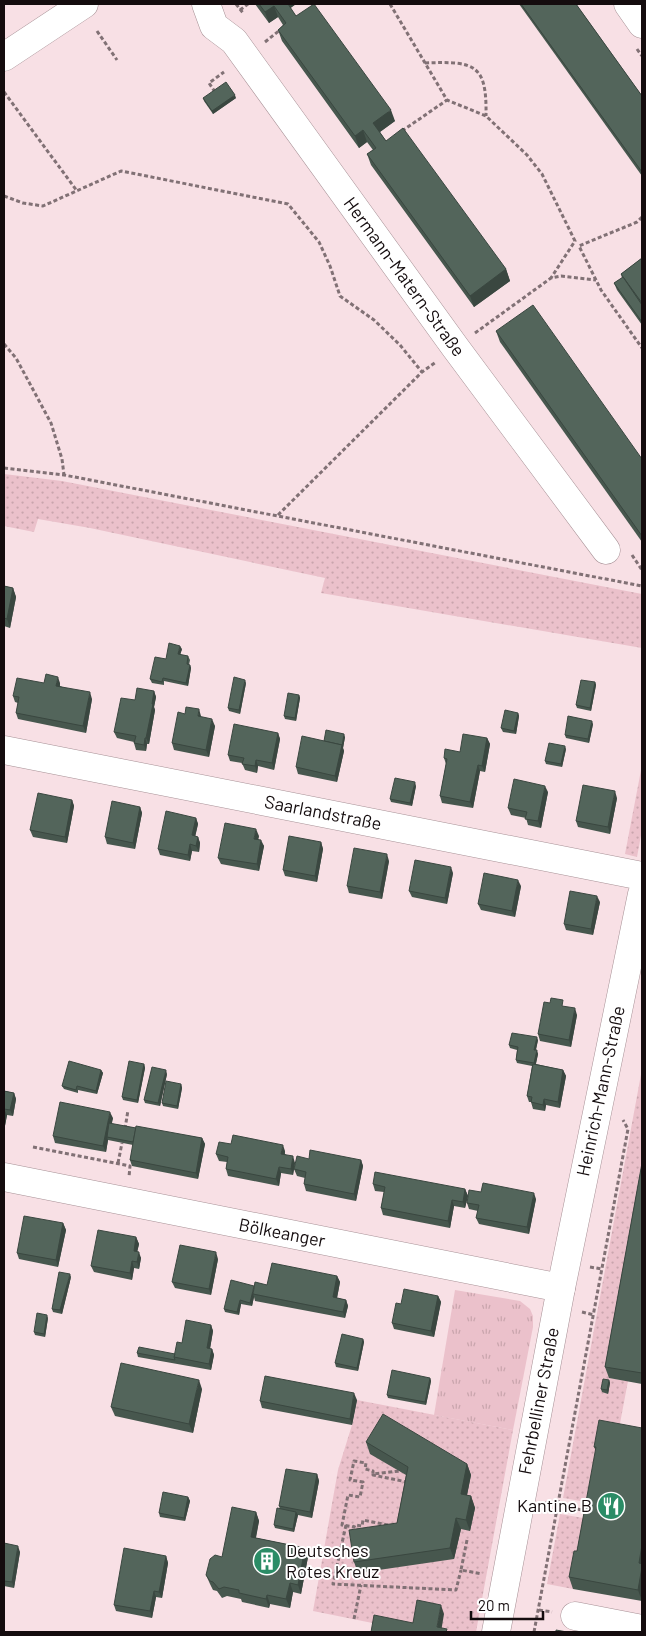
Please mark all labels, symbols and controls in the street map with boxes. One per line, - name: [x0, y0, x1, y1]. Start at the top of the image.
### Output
- street label: Hermann-Matern-Straße: [340, 192, 470, 360]
- street label: Saarlandstraße: [263, 790, 384, 834]
- street label: Heinrich-Mann-Straße: [571, 1004, 629, 1178]
- street label: Bölkeanger: [237, 1213, 328, 1251]
- street label: Fehrbelliner Straße: [513, 1325, 563, 1476]
- restaurant icon: Kantine B: [596, 1491, 626, 1521]
- place label: Kantine B: [517, 1494, 592, 1516]
- place label: Deutsches Rotes Kreuz: [286, 1539, 379, 1582]
- building icon: Deutsches Rotes Kreuz: [252, 1546, 282, 1576]
- scale bar: [471, 1588, 544, 1620]
- text: 20 m: [478, 1596, 510, 1614]

